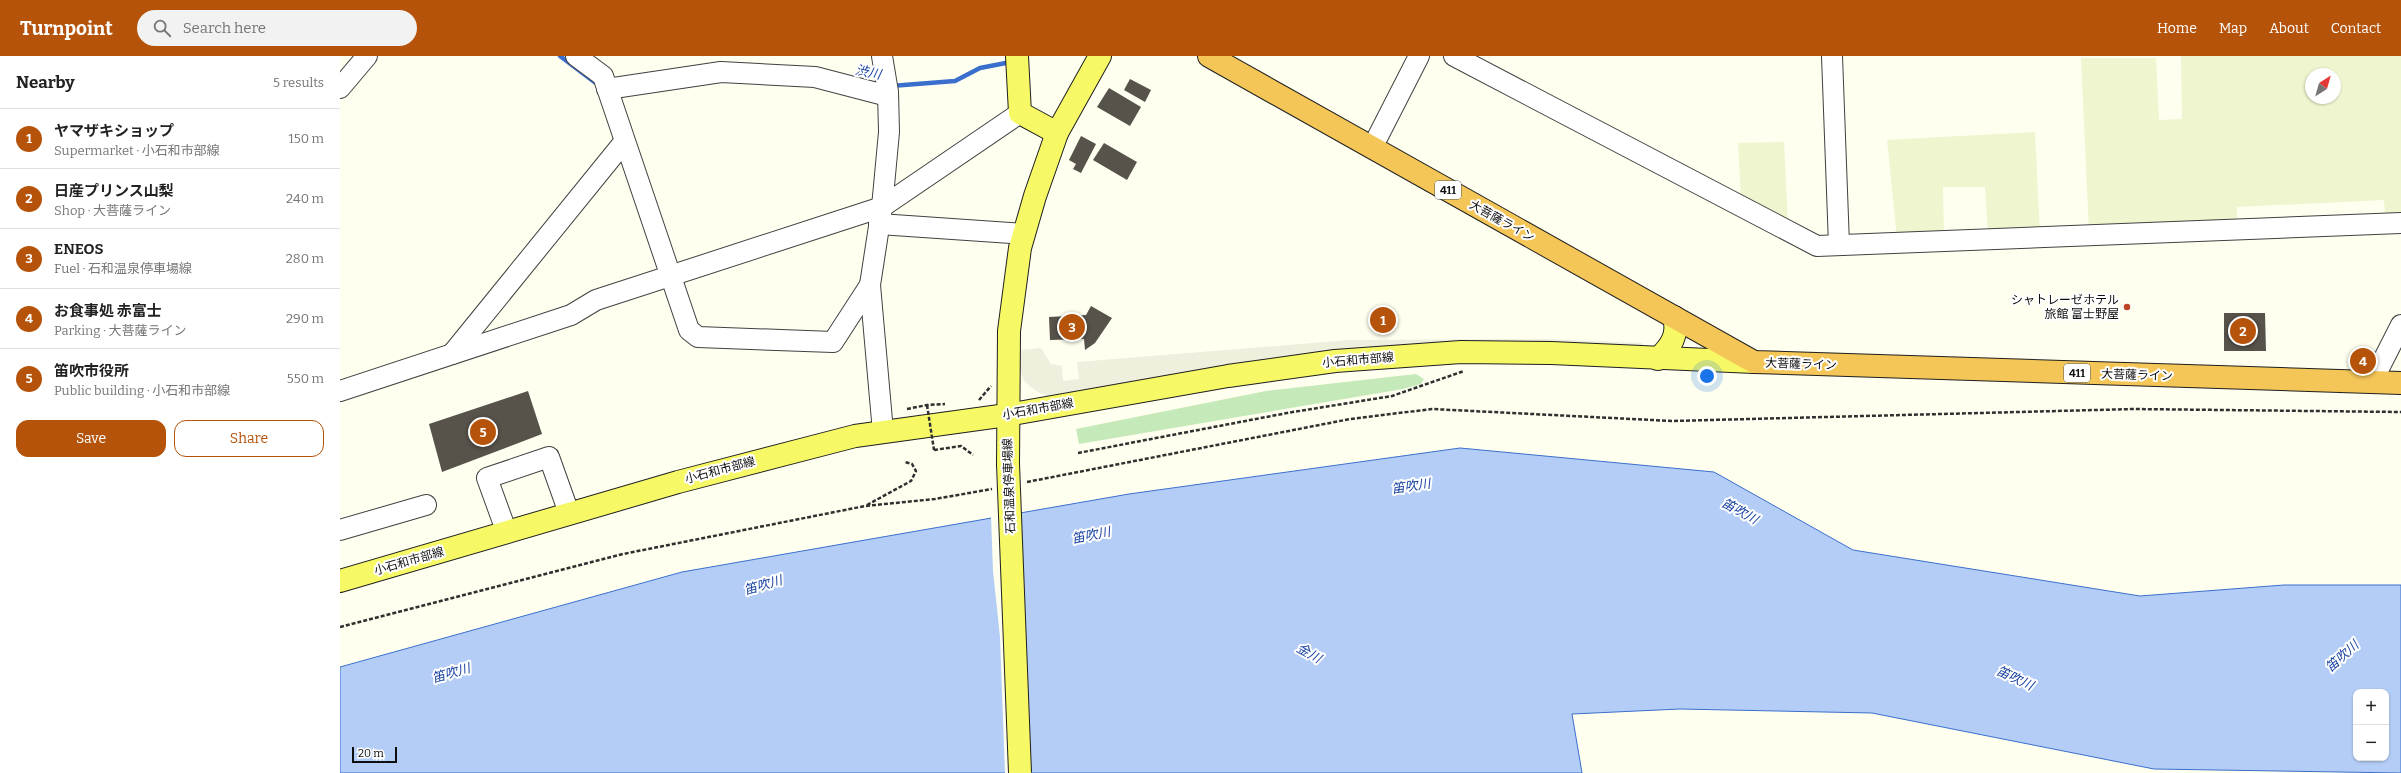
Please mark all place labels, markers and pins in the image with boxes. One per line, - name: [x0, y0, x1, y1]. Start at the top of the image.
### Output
- place label: シャトレーゼホテル 旅館 富士野屋: [2011, 293, 2119, 321]
- marker: シャトレーゼホテル 旅館 富士野屋: [2122, 302, 2132, 312]
- pin: 1: [1370, 305, 1396, 335]
- pin: 3: [1059, 312, 1085, 342]
- pin: 2: [2230, 316, 2256, 346]
- pin: 4: [2350, 346, 2376, 376]
- pin: 5: [470, 417, 496, 447]

